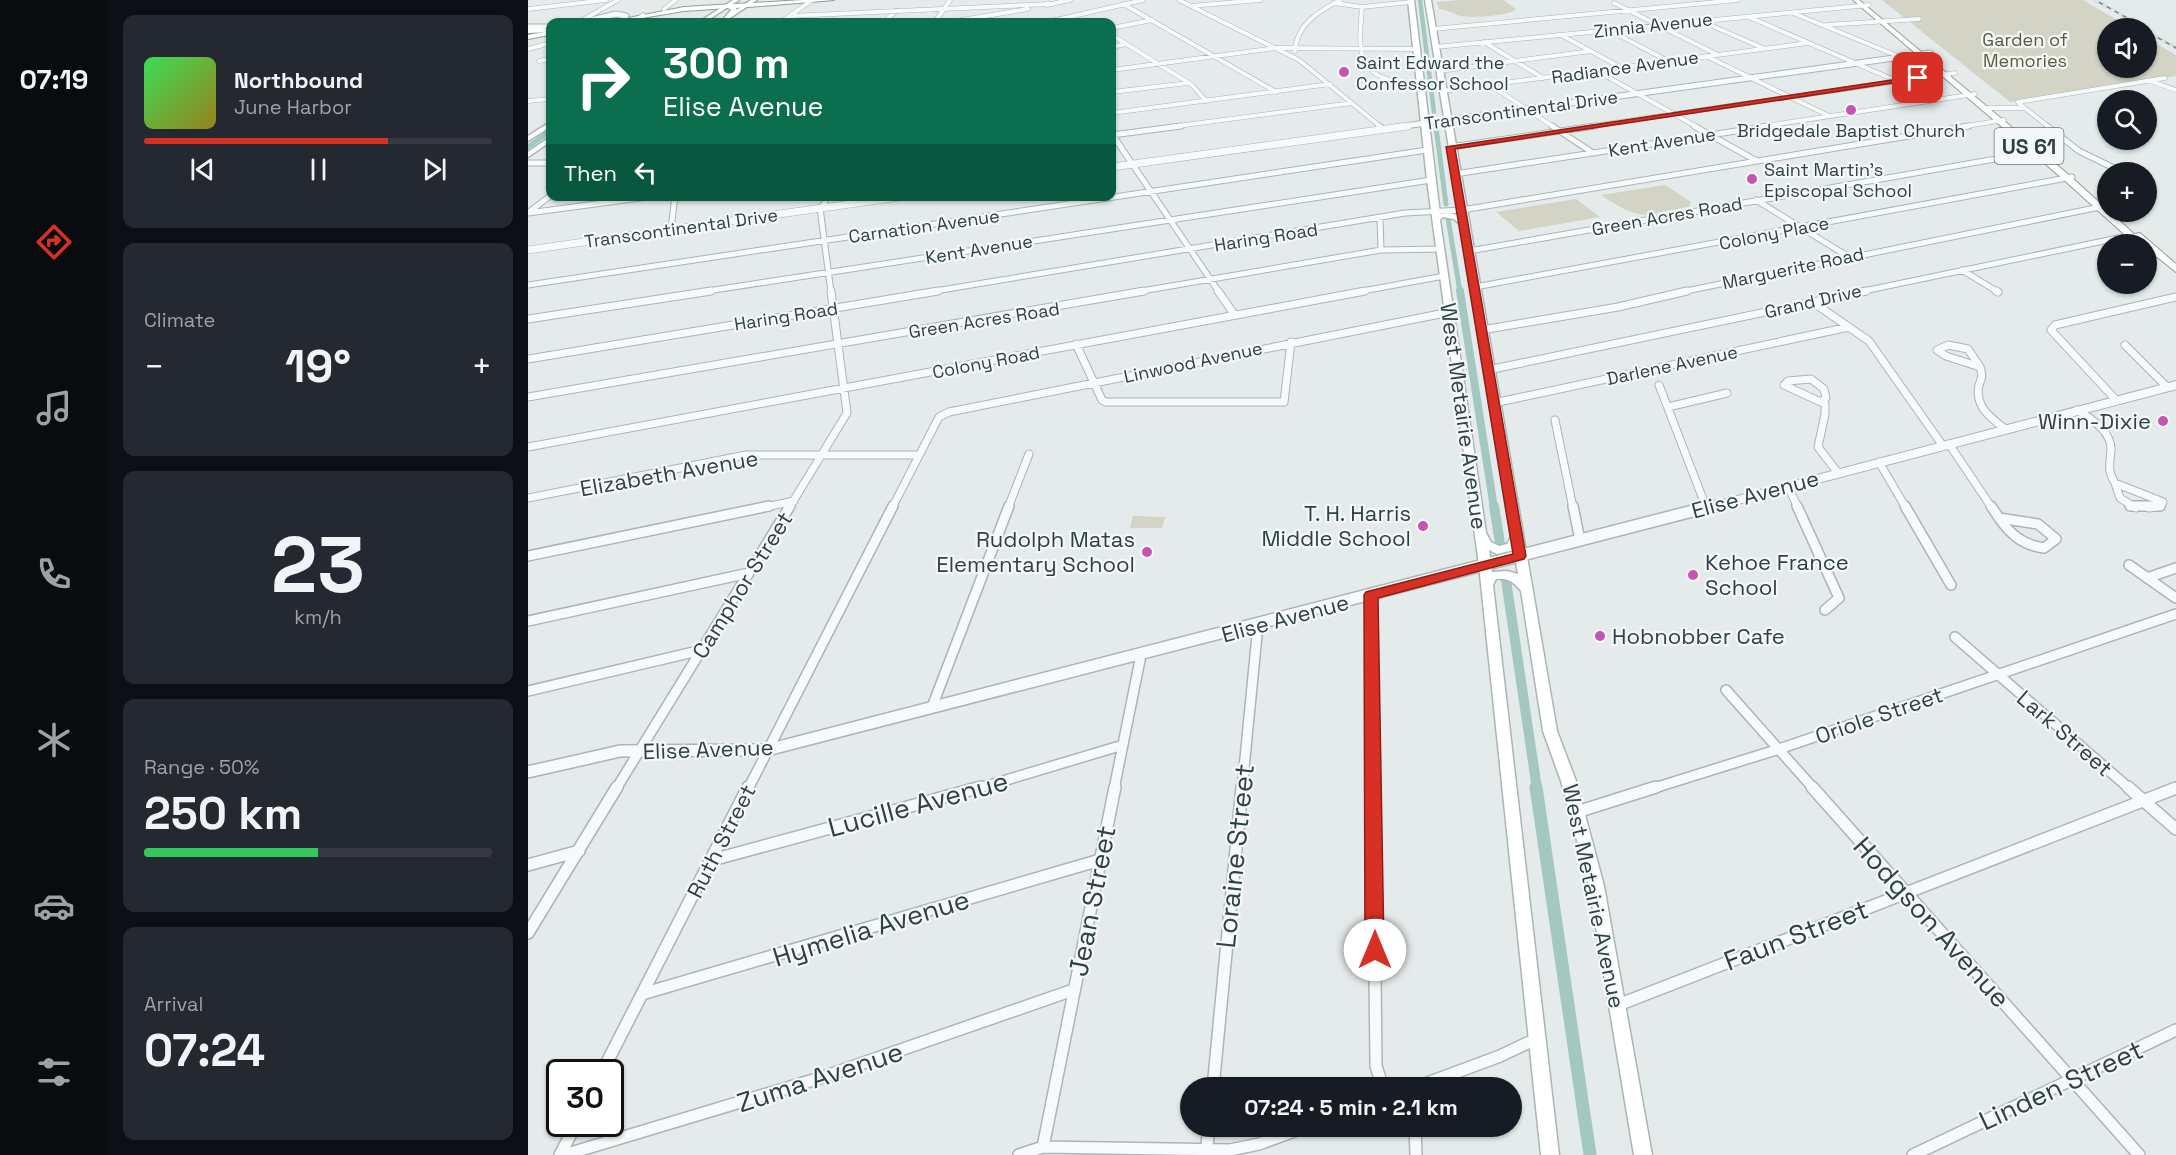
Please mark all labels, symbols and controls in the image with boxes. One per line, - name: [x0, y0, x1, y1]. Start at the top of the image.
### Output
- street label: Zinnia Avenue: [1592, 7, 1714, 43]
- map controls: [2097, 18, 2157, 294]
- button: sound: [2097, 18, 2157, 78]
- park label: Garden of Memories: [1982, 28, 2068, 72]
- text: 300 m: [663, 37, 790, 90]
- icon: right: [564, 42, 642, 120]
- street label: Radiance Avenue: [1550, 45, 1700, 89]
- place label: Saint Edward the Confessor School: [1356, 51, 1509, 95]
- pin: [1892, 52, 1943, 103]
- icon: arrive: [1901, 61, 1934, 94]
- text: 07:19: [20, 62, 88, 97]
- marker: Saint Edward the Confessor School: [1337, 65, 1351, 79]
- text: Northbound: [234, 66, 363, 94]
- street label: Transcontinental Drive: [1423, 85, 1619, 135]
- text: Elise Avenue: [663, 89, 824, 124]
- button: search: [2097, 90, 2157, 150]
- text: June Harbor: [234, 94, 352, 120]
- marker: Bridgedale Baptist Church: [1844, 103, 1858, 117]
- place label: Bridgedale Baptist Church: [1737, 119, 1965, 142]
- street label: Kent Avenue: [1607, 122, 1717, 162]
- road number: US 61: [1994, 128, 2064, 164]
- icon: previous: [186, 153, 219, 186]
- icon: pause: [302, 153, 335, 186]
- icon: next: [418, 153, 451, 186]
- icon: left: [629, 156, 662, 189]
- place label: Saint Martin's Episcopal School: [1764, 158, 1912, 202]
- text: Then: [564, 159, 617, 187]
- button: +: [2097, 162, 2157, 222]
- marker: Saint Martin's Episcopal School: [1745, 172, 1759, 186]
- street label: Green Acres Road: [1590, 191, 1744, 241]
- street label: Transcontinental Drive: [583, 203, 779, 253]
- street label: Carnation Avenue: [847, 204, 1001, 248]
- street label: Colony Place: [1717, 211, 1831, 255]
- street label: Haring Road: [1212, 217, 1320, 257]
- icon: directions: [33, 221, 75, 263]
- street label: Kent Avenue: [924, 229, 1034, 269]
- button: −: [2097, 234, 2157, 294]
- street label: Marguerite Road: [1720, 242, 1866, 294]
- street label: Grand Drive: [1762, 279, 1864, 323]
- street label: Haring Road: [732, 296, 840, 336]
- street label: Green Acres Road: [907, 297, 1061, 343]
- street label: West Metairie Avenue: [1434, 301, 1494, 531]
- text: Climate: [144, 307, 215, 333]
- street label: Linwood Avenue: [1122, 336, 1264, 388]
- text: 19°: [285, 338, 351, 395]
- street label: Colony Road: [930, 340, 1042, 384]
- street label: Darlene Avenue: [1604, 340, 1740, 390]
- text: −: [144, 346, 164, 388]
- text: +: [472, 346, 492, 388]
- icon: music: [33, 387, 75, 429]
- place label: Winn-Dixie: [2038, 407, 2151, 435]
- marker: Winn-Dixie: [2156, 414, 2170, 428]
- street label: Elizabeth Avenue: [578, 444, 760, 502]
- street label: Elise Avenue: [1688, 464, 1822, 524]
- place label: T. H. Harris Middle School: [1261, 499, 1411, 552]
- street label: Camphor Street: [686, 506, 798, 664]
- text: 23: [271, 515, 365, 615]
- marker: T. H. Harris Middle School: [1416, 519, 1430, 533]
- place label: Rudolph Matas Elementary School: [936, 525, 1135, 578]
- marker: Rudolph Matas Elementary School: [1140, 545, 1154, 559]
- place label: Kehoe France School: [1705, 548, 1849, 601]
- icon: phone: [33, 553, 75, 595]
- marker: Kehoe France School: [1686, 568, 1700, 582]
- street label: Elise Avenue: [1218, 588, 1352, 648]
- text: km/h: [294, 604, 342, 630]
- place label: Hobnobber Cafe: [1612, 622, 1785, 650]
- marker: Hobnobber Cafe: [1593, 629, 1607, 643]
- street label: Oriole Street: [1811, 680, 1947, 750]
- street label: Lark Street: [2011, 684, 2119, 782]
- icon: climate: [33, 719, 75, 761]
- street label: Elise Avenue: [642, 733, 774, 765]
- text: Range · 50%: [144, 754, 259, 780]
- street label: Loraine Street: [1208, 762, 1262, 950]
- street label: Lucille Avenue: [824, 763, 1012, 845]
- street label: Ruth Street: [680, 779, 762, 903]
- street label: West Metairie Avenue: [1557, 781, 1631, 1011]
- text: 250 km: [144, 785, 302, 842]
- street label: Jean Street: [1060, 823, 1124, 979]
- street label: Hodgson Avenue: [1846, 829, 2018, 1015]
- street label: Hymelia Avenue: [768, 881, 974, 975]
- icon: car: [33, 885, 75, 927]
- street label: Faun Street: [1719, 891, 1873, 979]
- position arrow: [1343, 918, 1407, 982]
- text: Arrival: [144, 991, 203, 1017]
- text: 07:24: [144, 1022, 265, 1079]
- street label: Linden Street: [1973, 1032, 2149, 1138]
- street label: Zuma Avenue: [732, 1034, 908, 1120]
- icon: filters: [33, 1051, 75, 1093]
- speed limit sign: 30: [546, 1059, 624, 1137]
- text: 07:24 · 5 min · 2.1 km: [1244, 1093, 1458, 1121]

